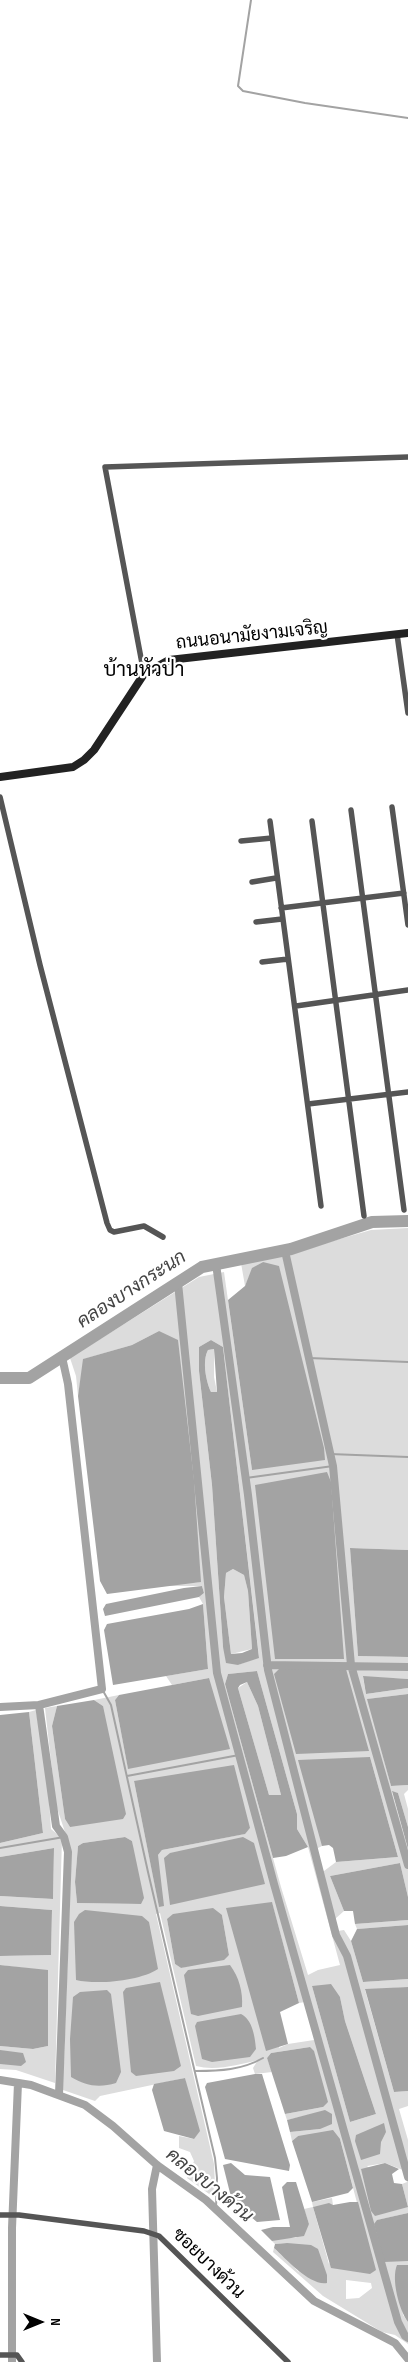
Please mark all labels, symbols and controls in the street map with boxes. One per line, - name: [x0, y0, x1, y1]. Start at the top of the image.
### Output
- street label: ถนนอนามัยงามเจริญ: [175, 617, 329, 655]
- district label: บ้านหัวป่า: [103, 659, 185, 683]
- water label: คลองบางกระนก: [73, 1246, 191, 1334]
- water label: คลองบางด้วน: [161, 2144, 257, 2228]
- street label: ซอยบางด้วน: [167, 2224, 249, 2304]
- north arrow: [15, 2297, 65, 2347]
- text: N: [47, 2318, 64, 2326]

